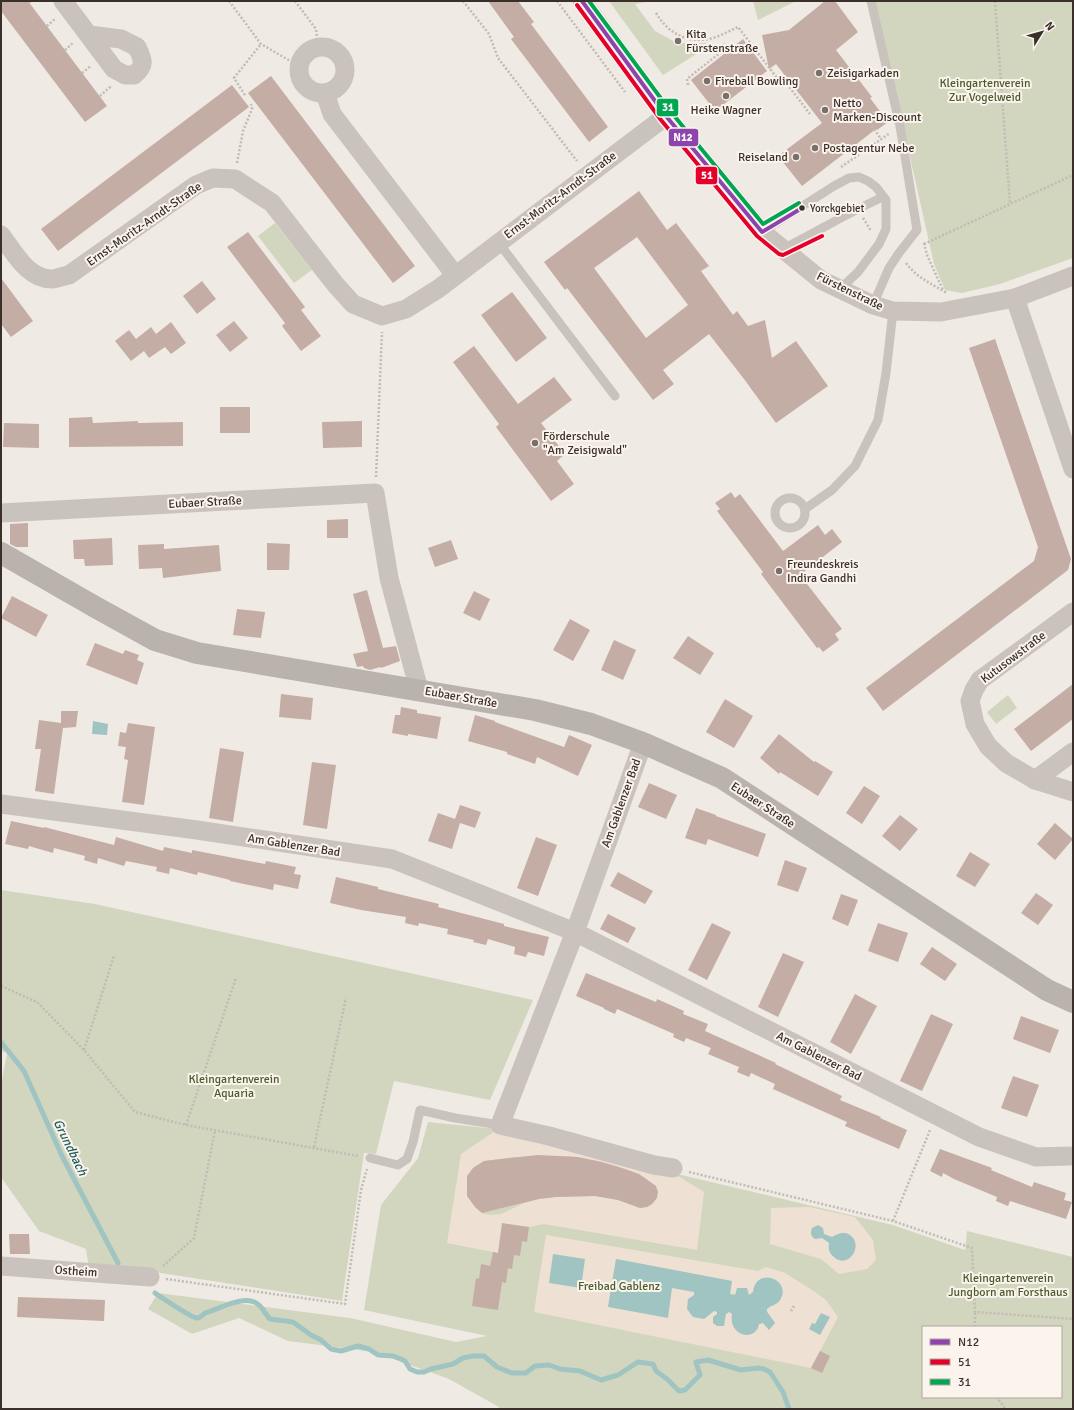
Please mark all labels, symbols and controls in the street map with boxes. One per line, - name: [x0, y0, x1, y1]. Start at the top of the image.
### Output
- north arrow: [1022, 12, 1062, 52]
- text: N: [1042, 19, 1057, 33]
- place label: Kita Fürstenstraße: [686, 27, 758, 56]
- marker: Kita Fürstenstraße: [673, 36, 683, 46]
- place label: Zeisigarkaden: [827, 66, 899, 81]
- marker: Zeisigarkaden: [814, 68, 824, 78]
- place label: Fireball Bowling: [715, 74, 798, 89]
- marker: Fireball Bowling: [702, 76, 712, 86]
- park label: Kleingartenverein Zur Vogelweid: [939, 76, 1031, 105]
- marker: Heike Wagner: [721, 91, 731, 101]
- place label: Netto Marken-Discount: [833, 96, 921, 125]
- line badge: 31: [656, 98, 679, 117]
- text: 31: [662, 101, 674, 114]
- place label: Heike Wagner: [691, 103, 762, 118]
- marker: Netto Marken-Discount: [820, 105, 830, 115]
- line badge: N12: [668, 128, 699, 147]
- text: N12: [673, 131, 693, 144]
- place label: Postagentur Nebe: [823, 141, 914, 156]
- marker: Postagentur Nebe: [810, 143, 820, 153]
- street label: Ernst-Moritz-Arndt-Straße: [501, 148, 619, 243]
- place label: Reiseland: [738, 150, 788, 165]
- marker: Reiseland: [791, 152, 801, 162]
- line badge: 51: [695, 166, 718, 185]
- text: 51: [701, 169, 713, 182]
- street label: Ernst-Moritz-Arndt-Straße: [84, 179, 205, 270]
- place label: Yorckgebiet: [810, 202, 865, 215]
- marker: Yorckgebiet: [797, 203, 807, 213]
- street label: Fürstenstraße: [814, 269, 886, 314]
- place label: Förderschule "Am Zeisigwald": [543, 429, 627, 458]
- marker: Förderschule "Am Zeisigwald": [530, 438, 540, 448]
- street label: Eubaer Straße: [168, 493, 242, 512]
- place label: Freundeskreis Indira Gandhi: [787, 557, 859, 586]
- marker: Freundeskreis Indira Gandhi: [774, 566, 784, 576]
- street label: Kutusowstraße: [978, 628, 1049, 687]
- street label: Eubaer Straße: [423, 684, 498, 711]
- street label: Am Gablenzer Bad: [598, 757, 645, 850]
- street label: Eubaer Straße: [728, 779, 798, 832]
- street label: Am Gablenzer Bad: [247, 831, 341, 860]
- street label: Am Gablenzer Bad: [774, 1029, 864, 1084]
- park label: Kleingartenverein Aquaria: [188, 1072, 280, 1101]
- water label: Grundbach: [50, 1117, 91, 1179]
- street label: Ostheim: [54, 1263, 98, 1280]
- park label: Kleingartenverein Jungborn am Forsthaus: [948, 1271, 1068, 1300]
- park label: Freibad Gablenz: [578, 1279, 660, 1294]
- legend: [922, 1326, 1062, 1398]
- text: N12: [958, 1335, 979, 1350]
- text: 51: [958, 1355, 971, 1370]
- text: 31: [958, 1375, 971, 1390]

